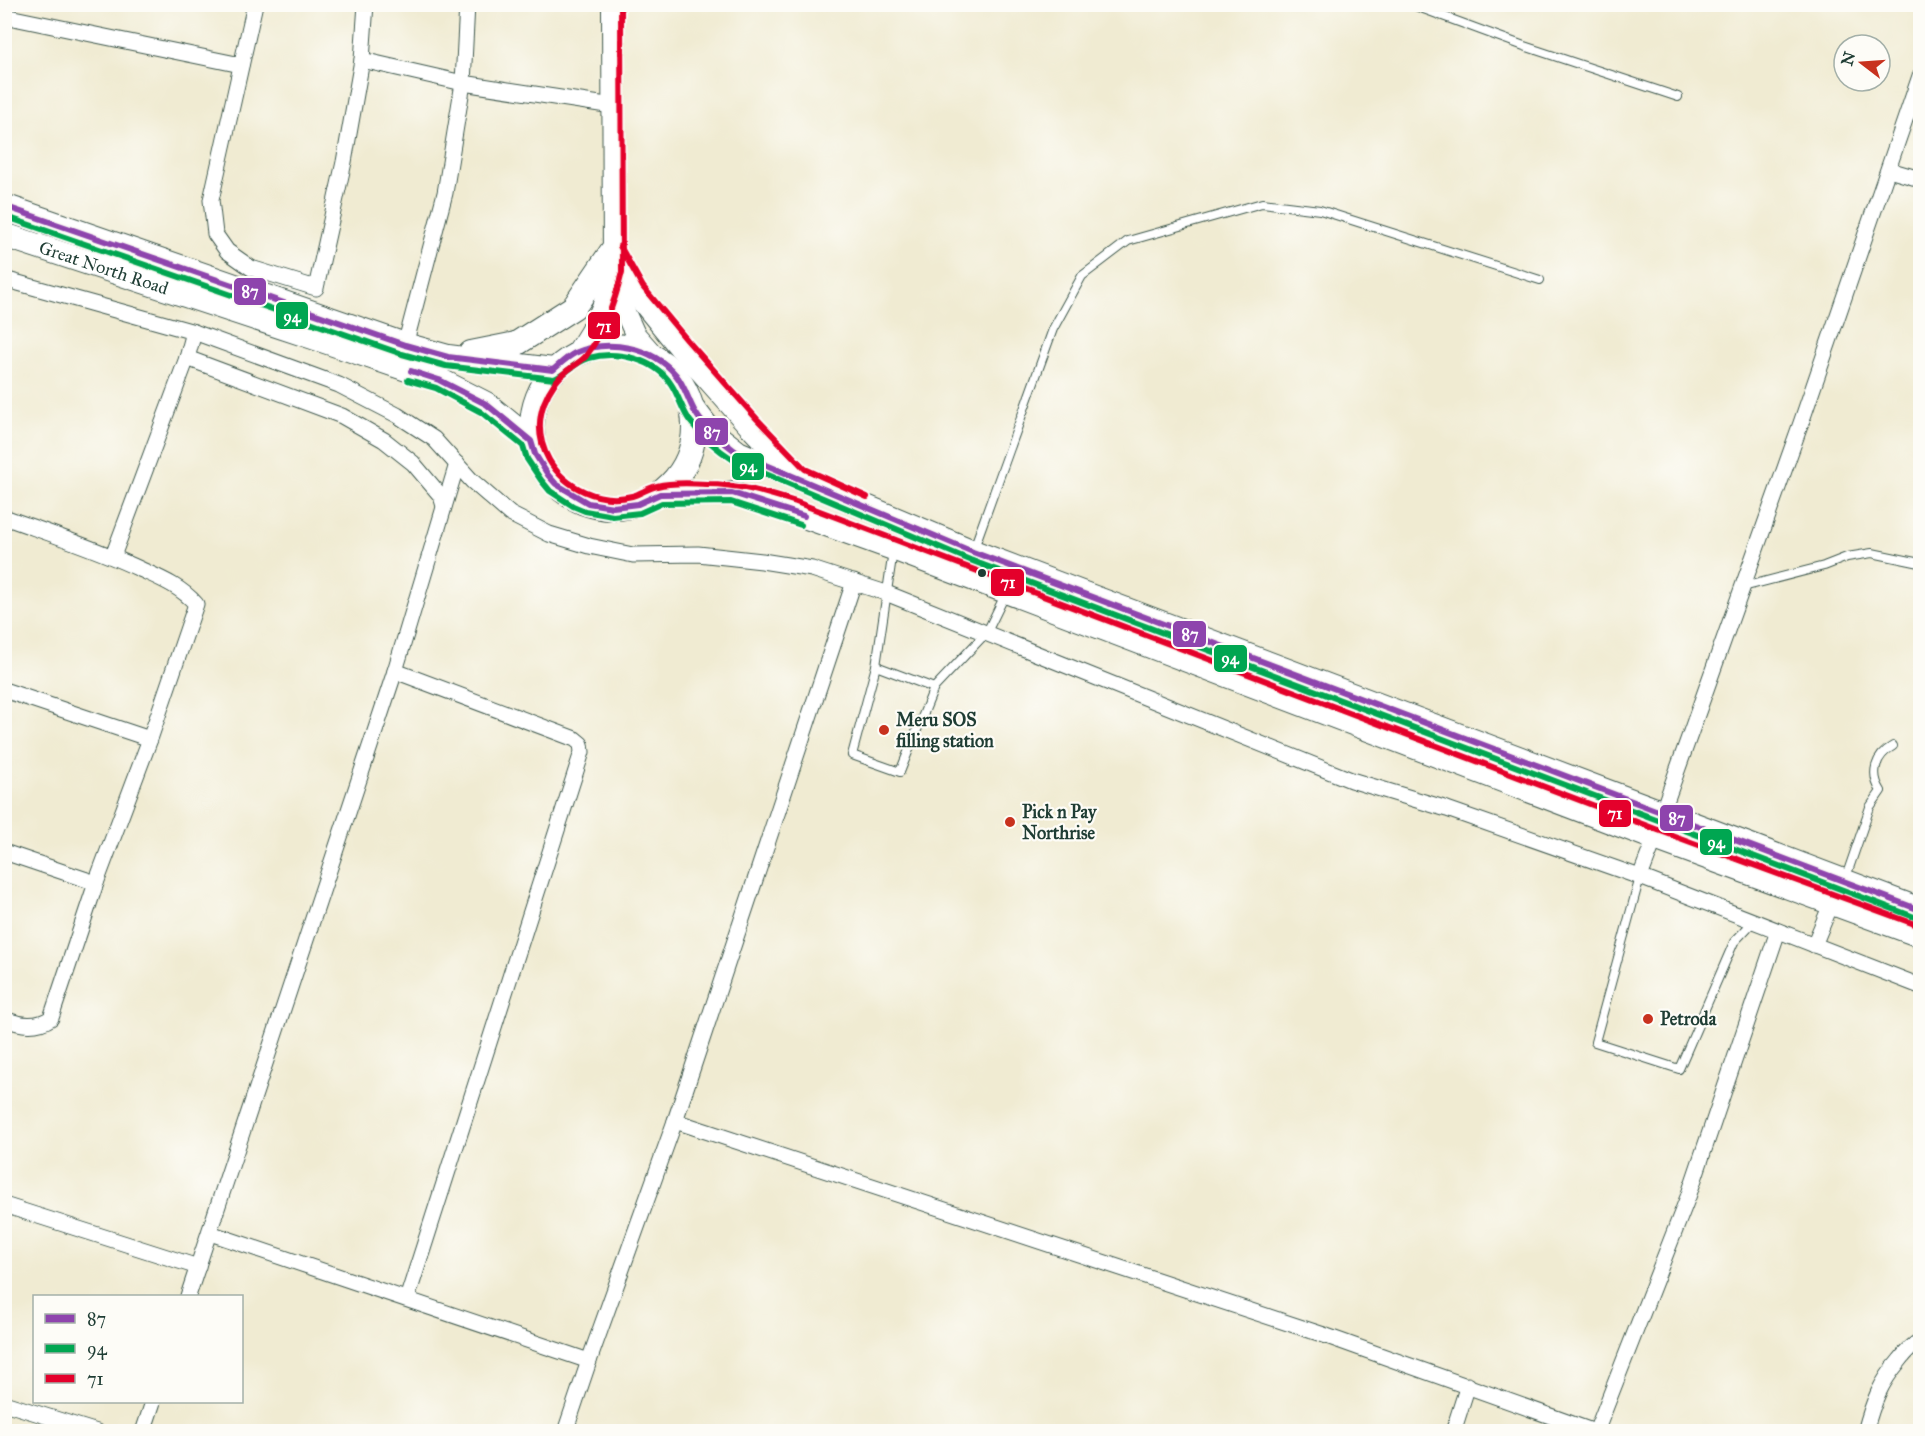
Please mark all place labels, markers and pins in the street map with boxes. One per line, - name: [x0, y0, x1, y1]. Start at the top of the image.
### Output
- unlabelled marker: [976, 567, 988, 579]
- place label: Meru SOS filling station: [896, 709, 994, 753]
- marker: Meru SOS filling station: [877, 723, 891, 737]
- place label: Pick n Pay Northrise: [1022, 801, 1098, 844]
- marker: Pick n Pay Northrise: [1003, 815, 1017, 829]
- place label: Petroda: [1660, 1008, 1717, 1030]
- marker: Petroda: [1641, 1012, 1655, 1026]

